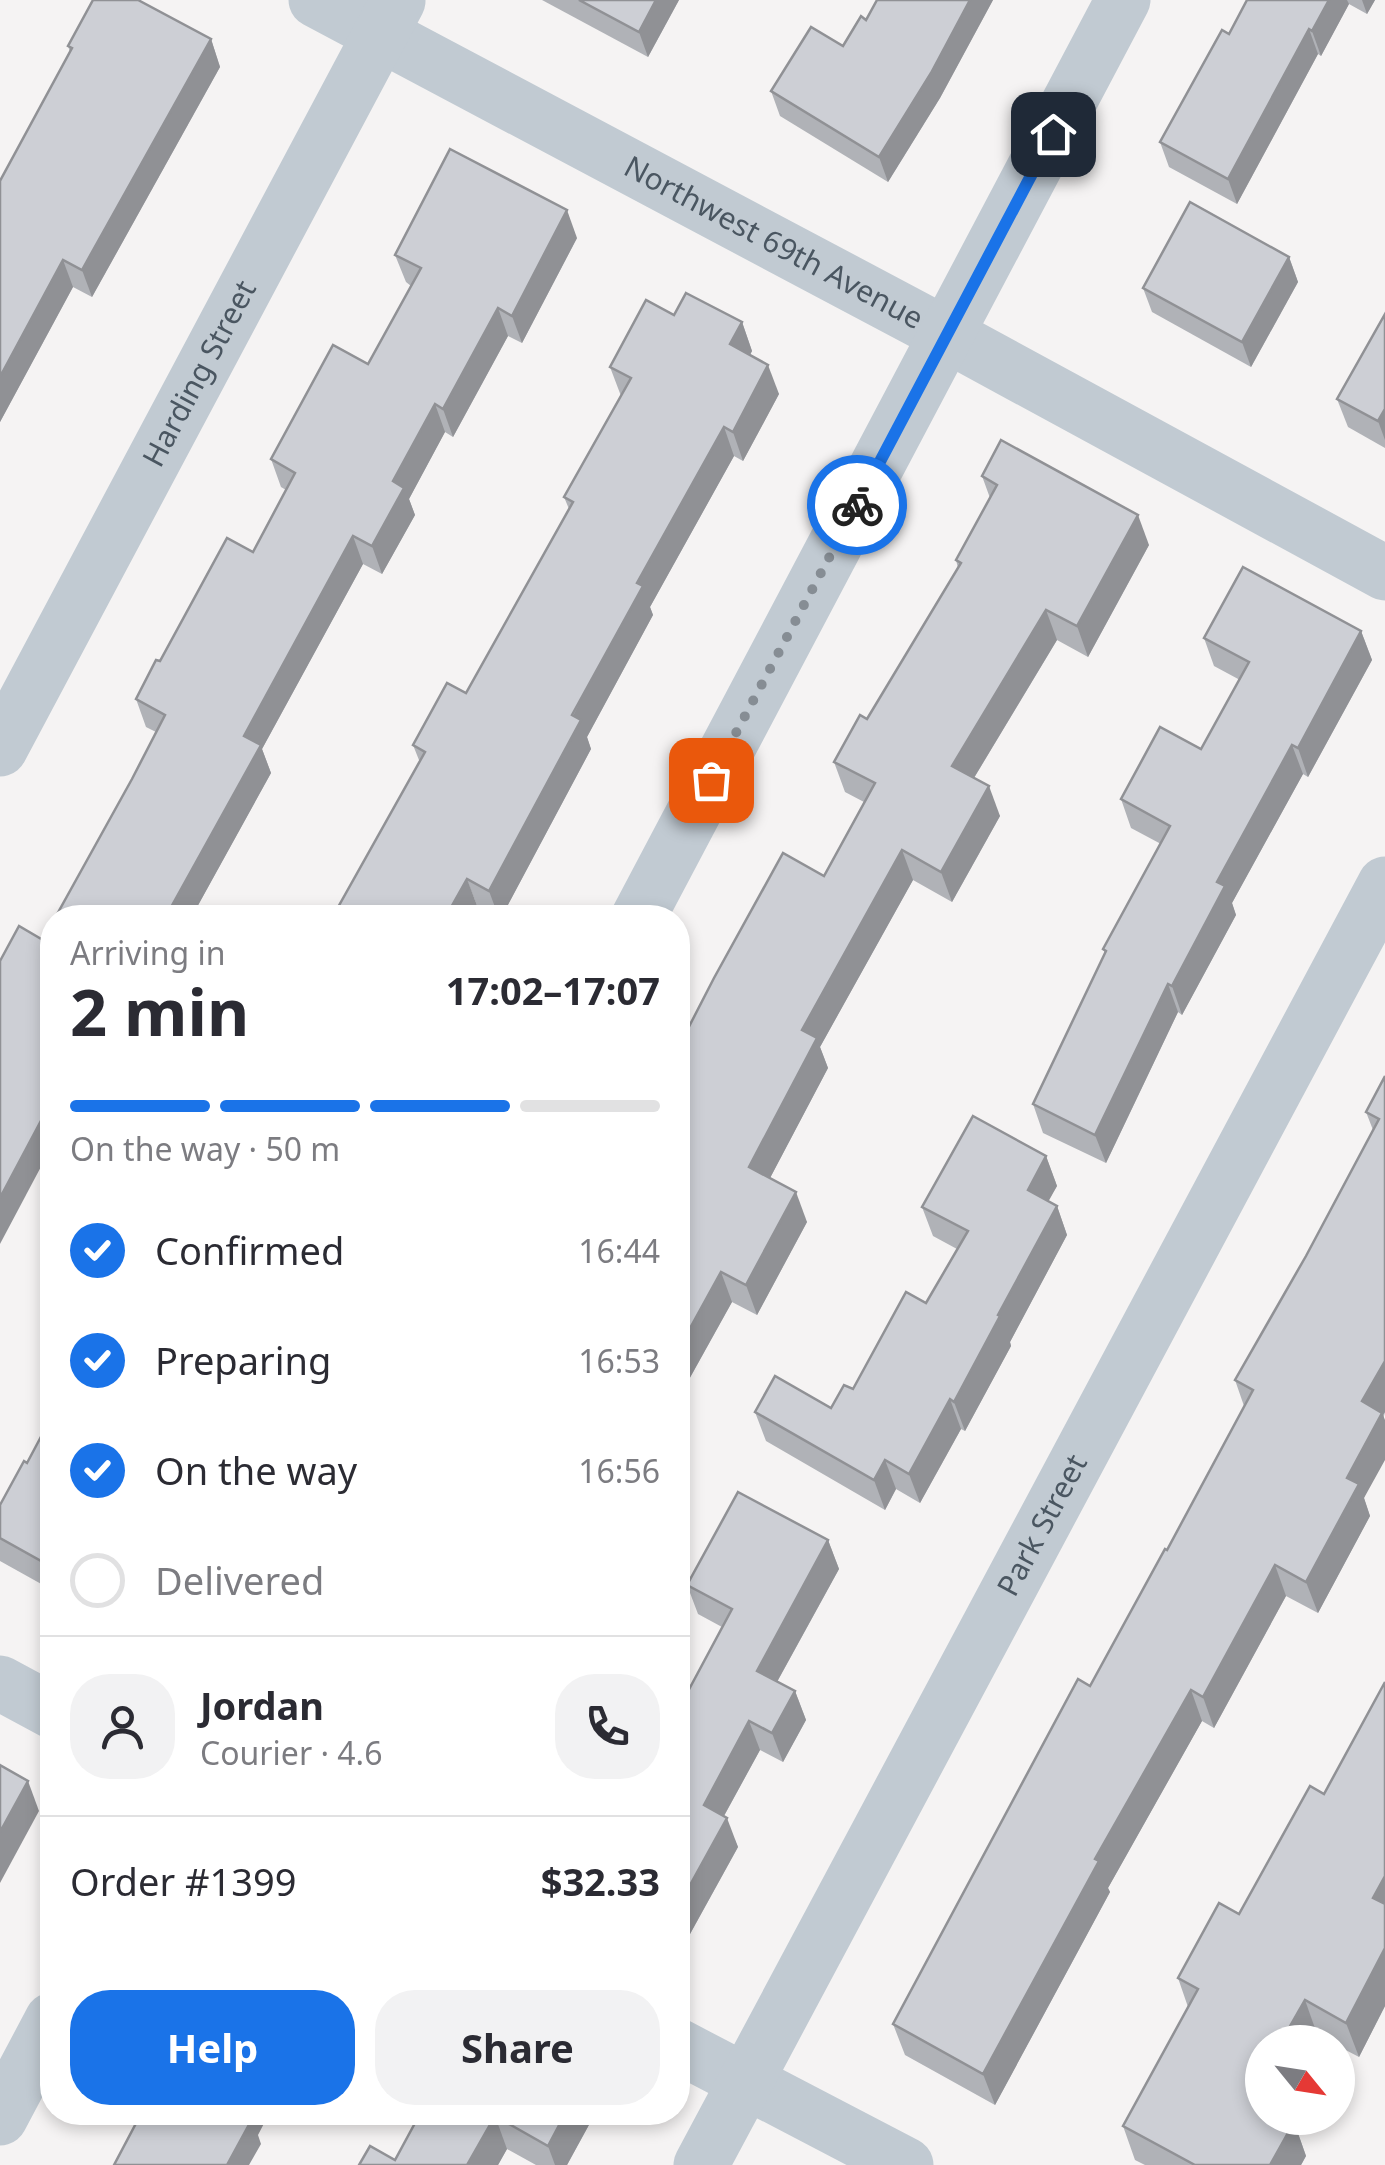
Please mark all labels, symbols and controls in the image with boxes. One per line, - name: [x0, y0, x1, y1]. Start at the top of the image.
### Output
- pin: [1011, 92, 1096, 177]
- icon: home: [1026, 107, 1081, 162]
- street label: Northwest 69th Avenue: [617, 145, 931, 338]
- street label: Harding Street: [132, 273, 265, 474]
- courier: [807, 455, 907, 555]
- icon: bike: [830, 478, 885, 533]
- pin: [669, 738, 754, 823]
- icon: bag: [684, 753, 739, 808]
- text: Arriving in: [70, 931, 225, 974]
- text: 17:02–17:07: [446, 964, 660, 1016]
- text: 2 min: [70, 967, 249, 1055]
- text: On the way · 50 m: [70, 1127, 340, 1170]
- icon: check: [70, 1223, 125, 1278]
- text: Confirmed: [155, 1224, 344, 1276]
- text: 16:44: [578, 1229, 660, 1272]
- icon: check: [70, 1333, 125, 1388]
- text: Preparing: [155, 1334, 331, 1386]
- text: 16:53: [578, 1339, 660, 1382]
- icon: check: [70, 1443, 125, 1498]
- text: On the way: [155, 1444, 357, 1496]
- street label: Park Street: [987, 1447, 1096, 1603]
- text: 16:56: [578, 1449, 660, 1492]
- text: Delivered: [155, 1554, 324, 1606]
- button: person: [70, 1674, 175, 1779]
- button: phone: [555, 1674, 660, 1779]
- text: Jordan: [200, 1679, 324, 1731]
- text: Courier · 4.6: [200, 1731, 383, 1774]
- text: Order #1399: [70, 1855, 296, 1907]
- text: $32.33: [541, 1855, 660, 1907]
- button: Help: [70, 1990, 355, 2105]
- button: Share: [375, 1990, 660, 2105]
- north arrow: [1245, 2025, 1355, 2135]
- map controls: [1245, 2025, 1355, 2135]

